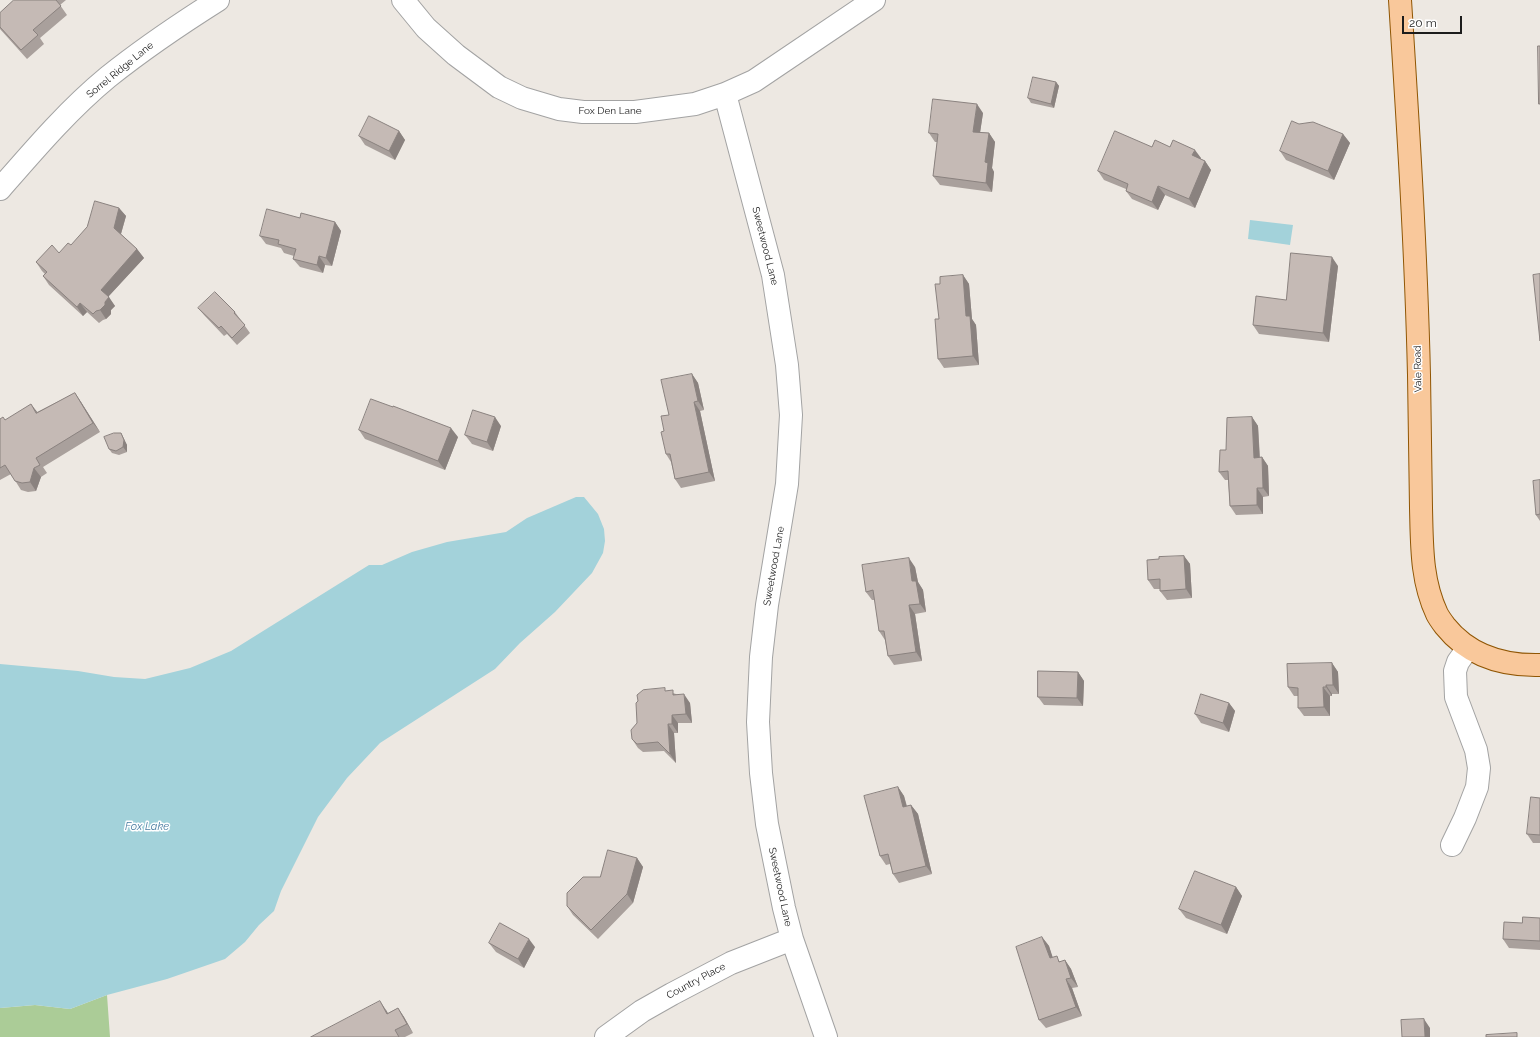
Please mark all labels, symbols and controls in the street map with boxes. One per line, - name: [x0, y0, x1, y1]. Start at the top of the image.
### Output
- scale bar: [1404, 8, 1464, 34]
- text: 20 m: [1409, 16, 1437, 30]
- street label: Sorrel Ridge Lane: [84, 39, 156, 101]
- street label: Fox Den Lane: [578, 105, 642, 117]
- street label: Sweetwood Lane: [749, 205, 781, 287]
- street label: Vale Road: [1412, 345, 1424, 393]
- street label: Sweetwood Lane: [761, 525, 787, 607]
- water label: Fox Lake: [125, 820, 169, 834]
- street label: Sweetwood Lane: [766, 846, 794, 928]
- street label: Country Place: [664, 960, 728, 1002]

